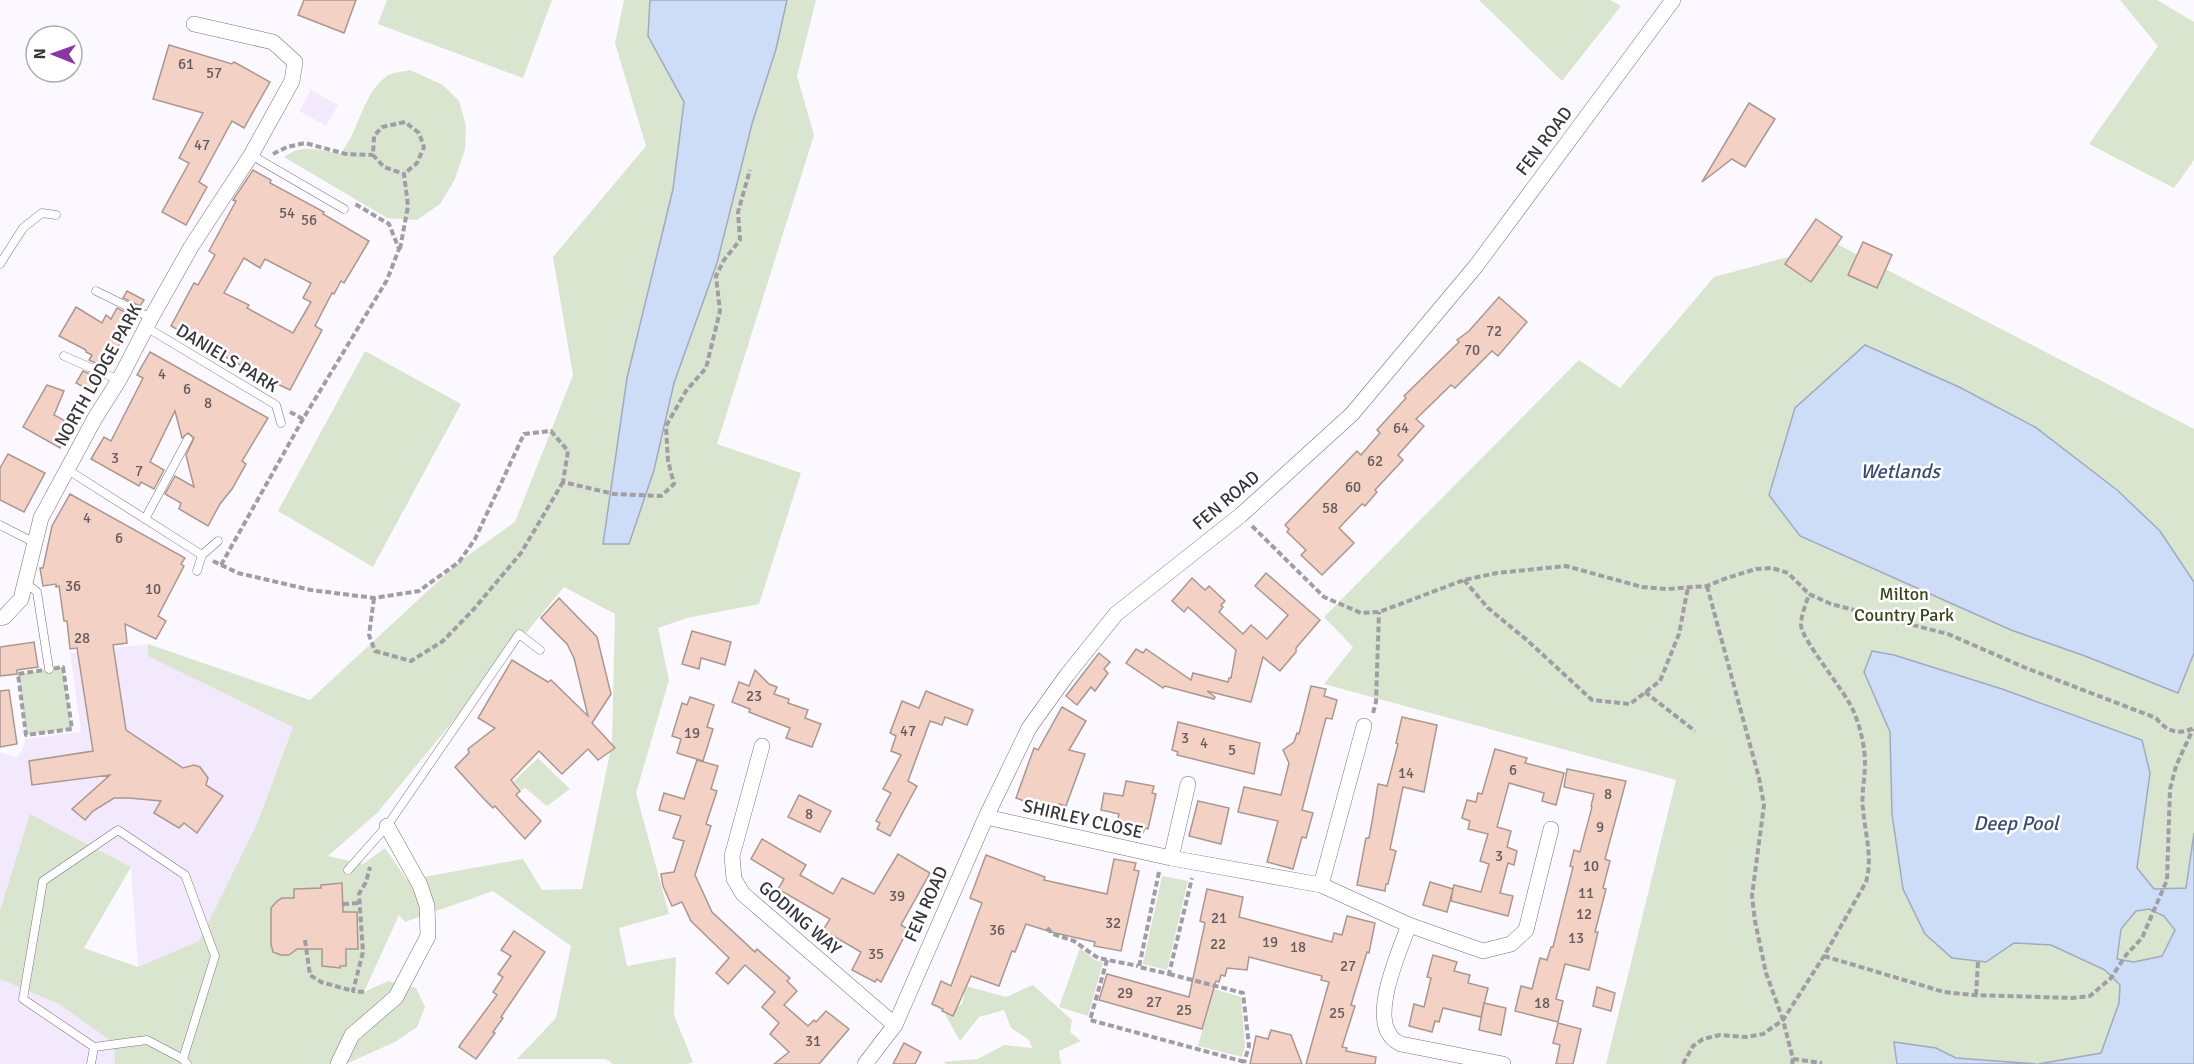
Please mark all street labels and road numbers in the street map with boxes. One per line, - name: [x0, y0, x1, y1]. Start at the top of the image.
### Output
- street label: FEN ROAD: [1511, 102, 1577, 180]
- street label: NORTH LODGE PARK: [50, 300, 146, 450]
- street label: DANIELS PARK: [172, 319, 282, 397]
- street label: FEN ROAD: [1188, 466, 1264, 534]
- street label: SHIRLEY CLOSE: [1021, 795, 1145, 843]
- street label: FEN ROAD: [900, 863, 952, 945]
- street label: GODING WAY: [754, 876, 846, 960]

